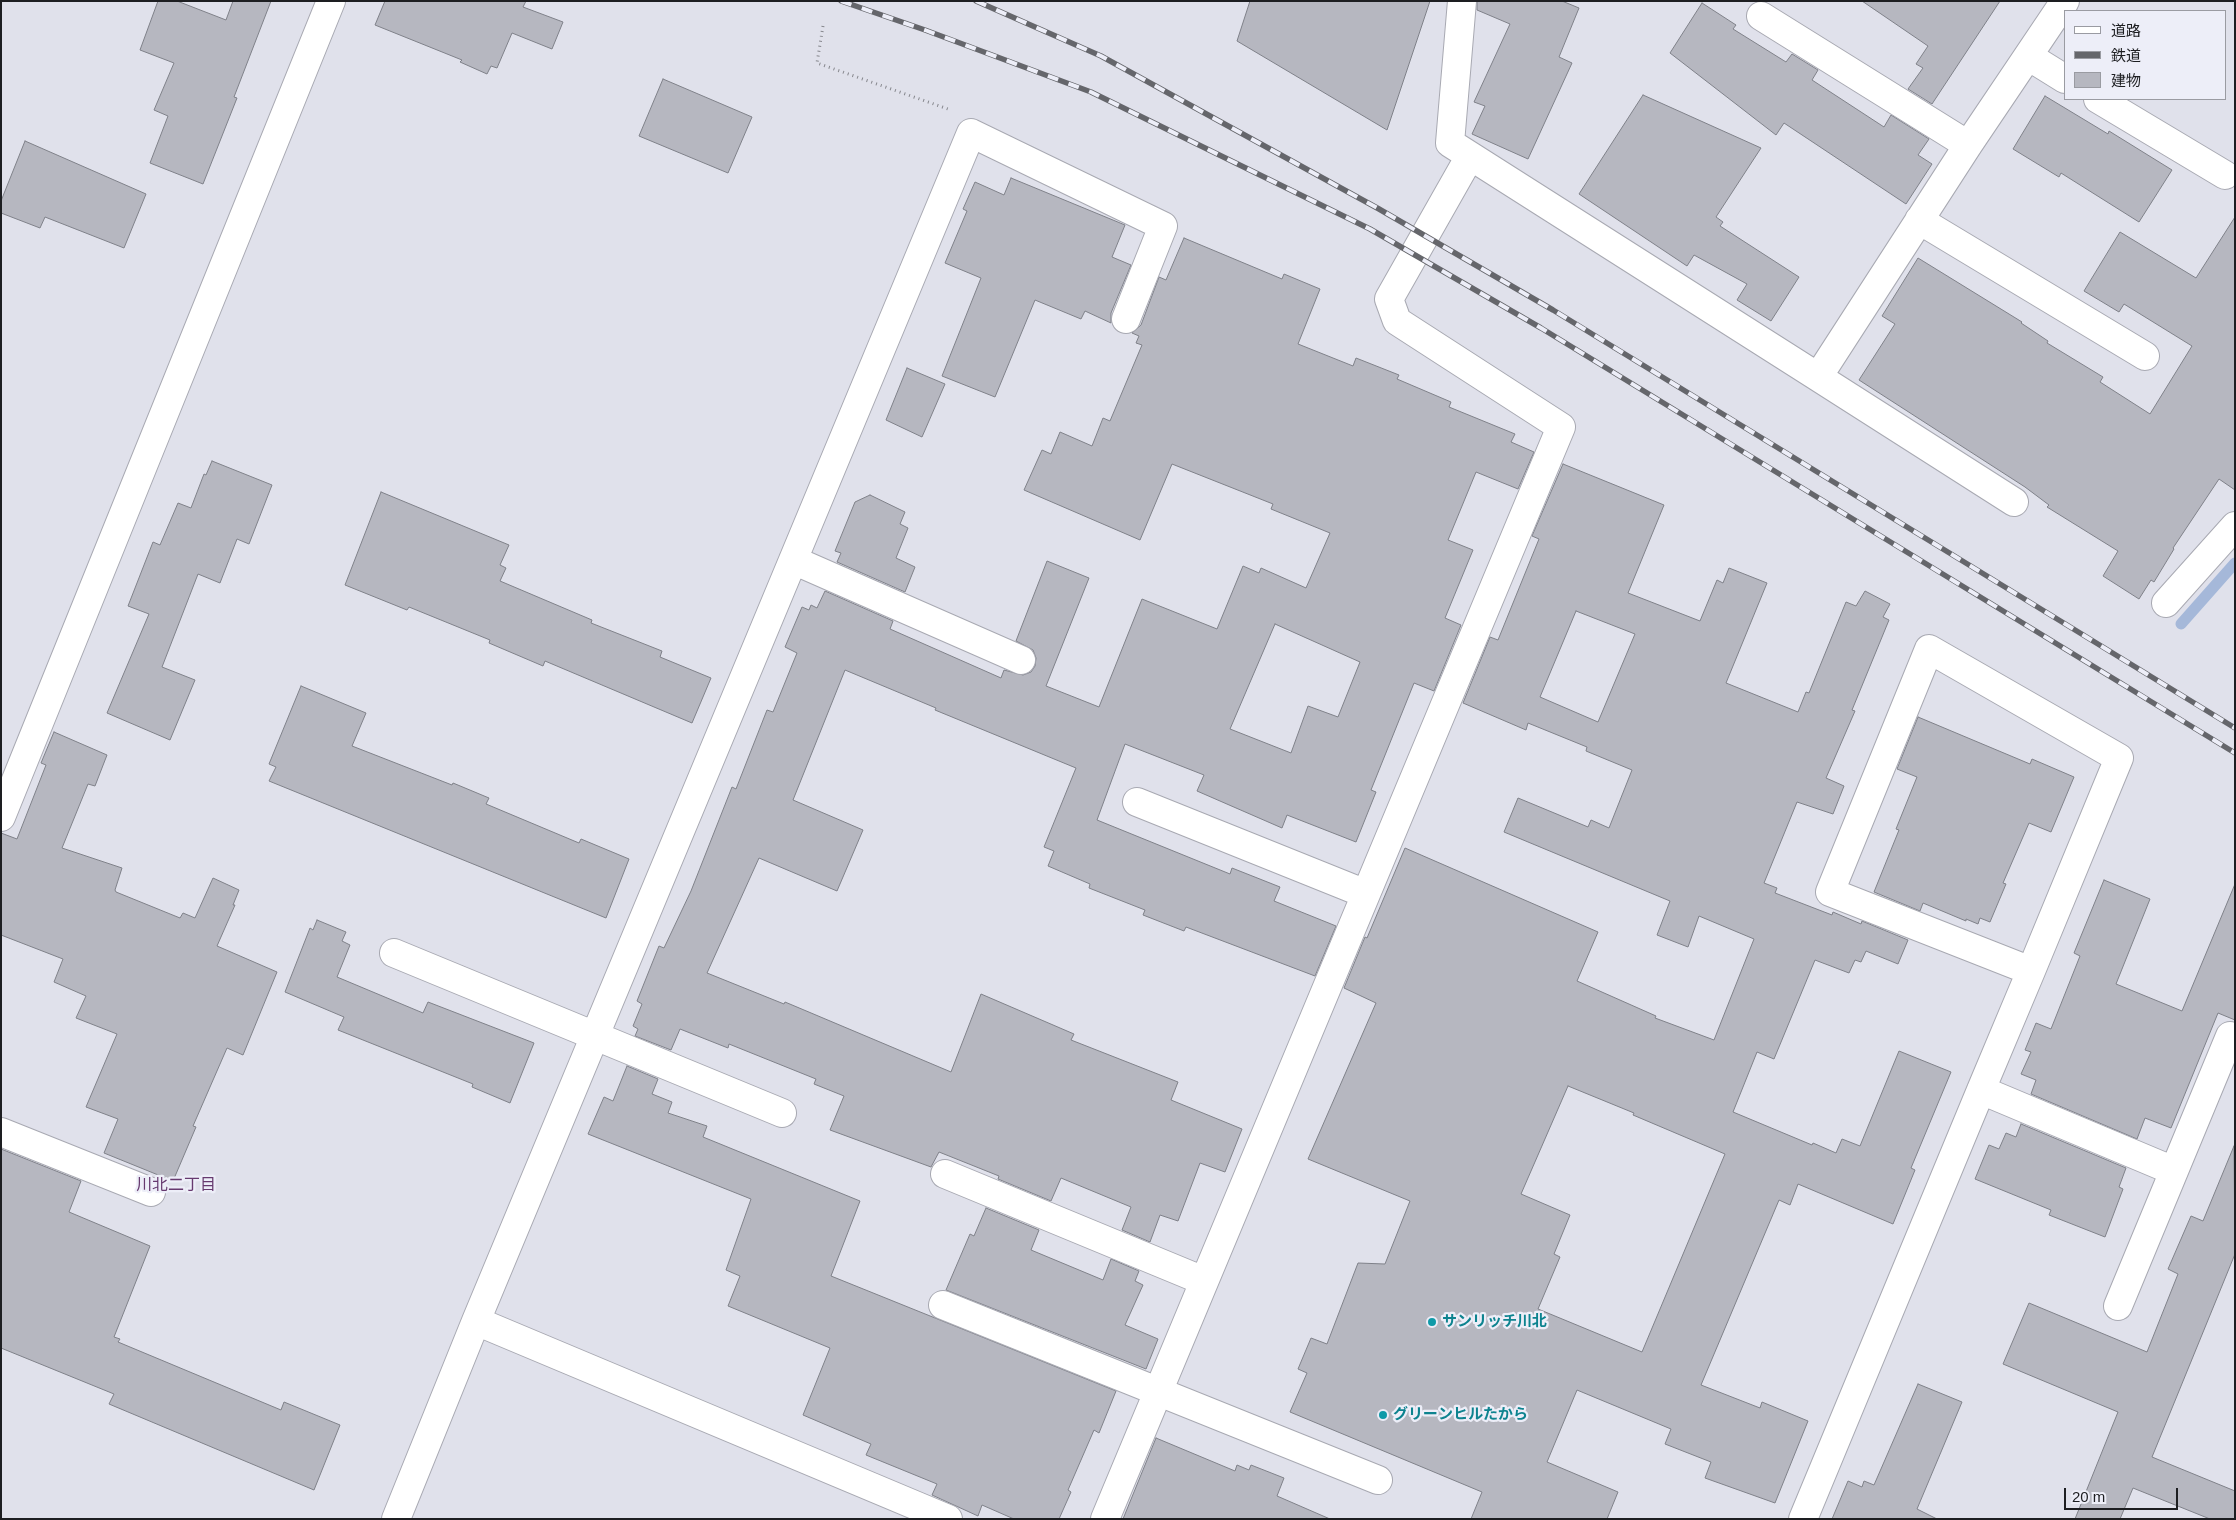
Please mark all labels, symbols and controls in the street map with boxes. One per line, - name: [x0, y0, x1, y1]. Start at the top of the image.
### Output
- legend: [2064, 10, 2226, 100]
- text: 道路: [2111, 22, 2141, 39]
- text: 鉄道: [2111, 47, 2141, 64]
- text: 建物: [2111, 72, 2141, 89]
- district label: 川北二丁目: [136, 1176, 216, 1196]
- place label: サンリッチ川北: [1442, 1313, 1547, 1331]
- marker: サンリッチ川北: [1426, 1316, 1438, 1328]
- place label: グリーンヒルたから: [1393, 1406, 1528, 1424]
- marker: グリーンヒルたから: [1377, 1409, 1389, 1421]
- scale bar: [2066, 1478, 2180, 1510]
- text: 20 m: [2072, 1488, 2105, 1505]

